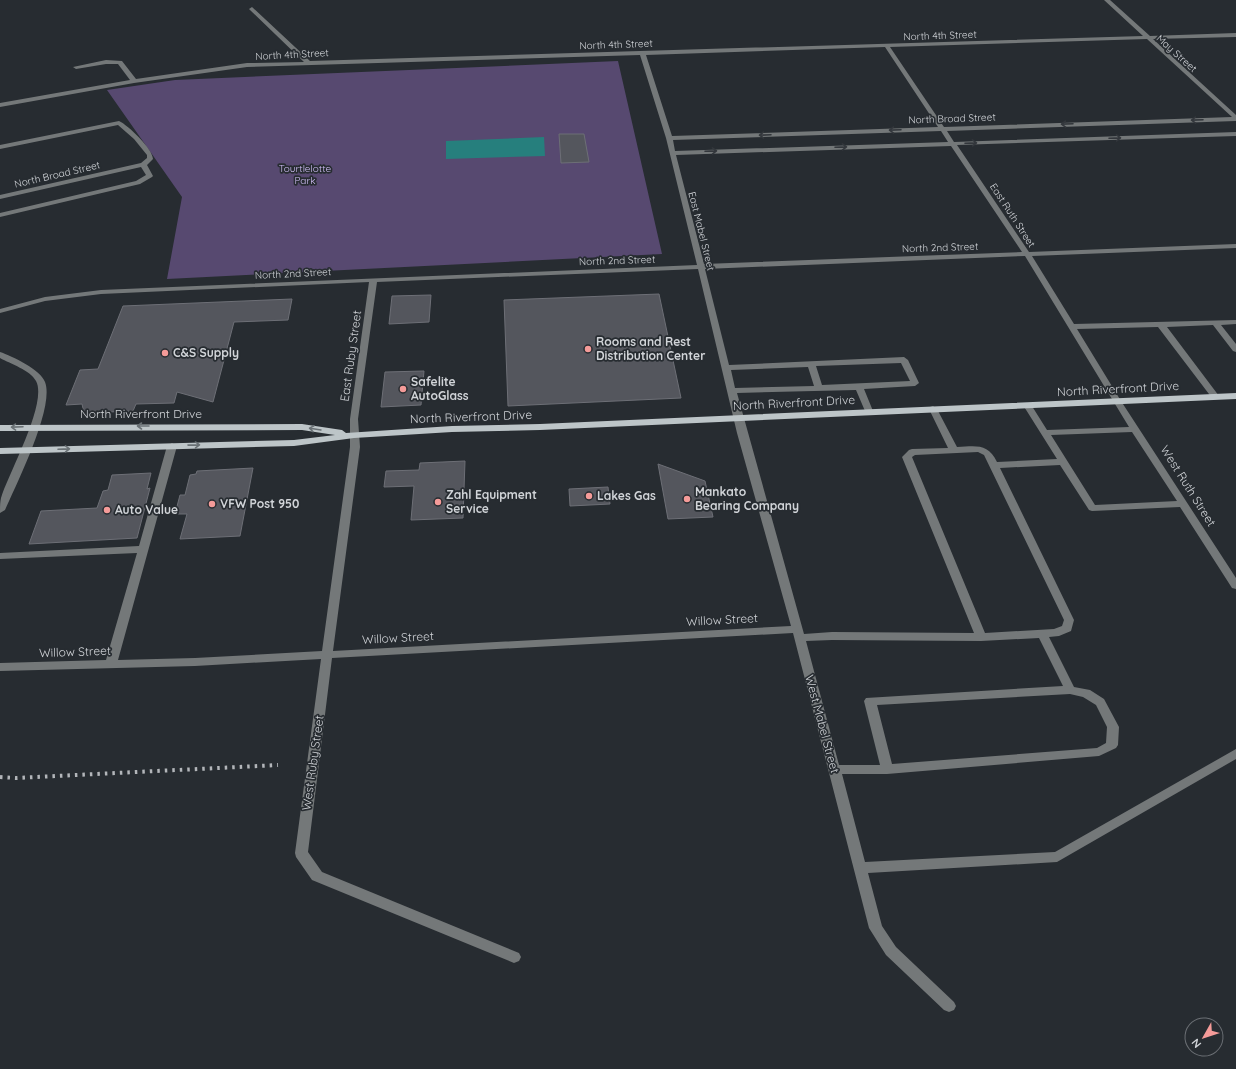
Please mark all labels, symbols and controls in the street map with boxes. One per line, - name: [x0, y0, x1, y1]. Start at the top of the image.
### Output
- street label: North 4th Street: [903, 28, 978, 43]
- street label: May Street: [1154, 32, 1200, 75]
- street label: North 4th Street: [579, 37, 654, 52]
- street label: North 4th Street: [255, 46, 330, 63]
- street label: North Broad Street: [908, 110, 996, 127]
- one-way arrow: [1191, 116, 1204, 124]
- one-way arrow: [1061, 121, 1074, 128]
- one-way arrow: [889, 126, 902, 134]
- one-way arrow: [759, 131, 772, 138]
- one-way arrow: [1108, 134, 1121, 142]
- one-way arrow: [964, 139, 977, 147]
- one-way arrow: [834, 143, 847, 151]
- one-way arrow: [704, 148, 717, 155]
- street label: North Broad Street: [13, 158, 102, 191]
- park label: Tourtlelotte Park: [279, 162, 331, 187]
- street label: East Ruth Street: [987, 181, 1039, 250]
- street label: East Mabel Street: [685, 190, 718, 273]
- street label: North 2nd Street: [902, 240, 979, 255]
- street label: North 2nd Street: [579, 253, 656, 268]
- street label: North 2nd Street: [255, 265, 332, 282]
- street label: East Ruby Street: [337, 309, 364, 403]
- place label: Rooms and Rest Distribution Center: [596, 334, 705, 363]
- marker: Rooms and Rest Distribution Center: [583, 344, 593, 354]
- place label: C&S Supply: [173, 345, 239, 360]
- marker: C&S Supply: [160, 348, 170, 358]
- place label: Safelite AutoGlass: [411, 374, 469, 403]
- street label: North Riverfront Drive: [1057, 378, 1180, 399]
- marker: Safelite AutoGlass: [398, 384, 408, 394]
- street label: North Riverfront Drive: [733, 392, 856, 413]
- street label: North Riverfront Drive: [80, 406, 202, 421]
- street label: North Riverfront Drive: [410, 407, 532, 426]
- one-way arrow: [137, 422, 150, 430]
- one-way arrow: [11, 424, 24, 431]
- one-way arrow: [309, 425, 322, 433]
- one-way arrow: [187, 441, 200, 449]
- street label: West Ruth Street: [1157, 442, 1219, 529]
- one-way arrow: [57, 445, 70, 453]
- place label: Mankato Bearing Company: [695, 484, 799, 513]
- place label: Zahl Equipment Service: [446, 487, 537, 516]
- place label: Lakes Gas: [597, 488, 656, 503]
- marker: Lakes Gas: [584, 491, 594, 501]
- marker: Mankato Bearing Company: [682, 494, 692, 504]
- place label: VFW Post 950: [220, 496, 299, 511]
- marker: Zahl Equipment Service: [433, 497, 443, 507]
- marker: VFW Post 950: [207, 499, 217, 509]
- place label: Auto Value: [115, 502, 178, 517]
- marker: Auto Value: [102, 505, 112, 515]
- street label: Willow Street: [686, 610, 758, 629]
- street label: Willow Street: [362, 628, 434, 647]
- street label: Willow Street: [39, 643, 111, 660]
- street label: West Mabel Street: [802, 673, 843, 775]
- street label: West Ruby Street: [298, 714, 327, 812]
- north arrow: [1184, 1017, 1224, 1057]
- text: N: [1188, 1036, 1204, 1051]

